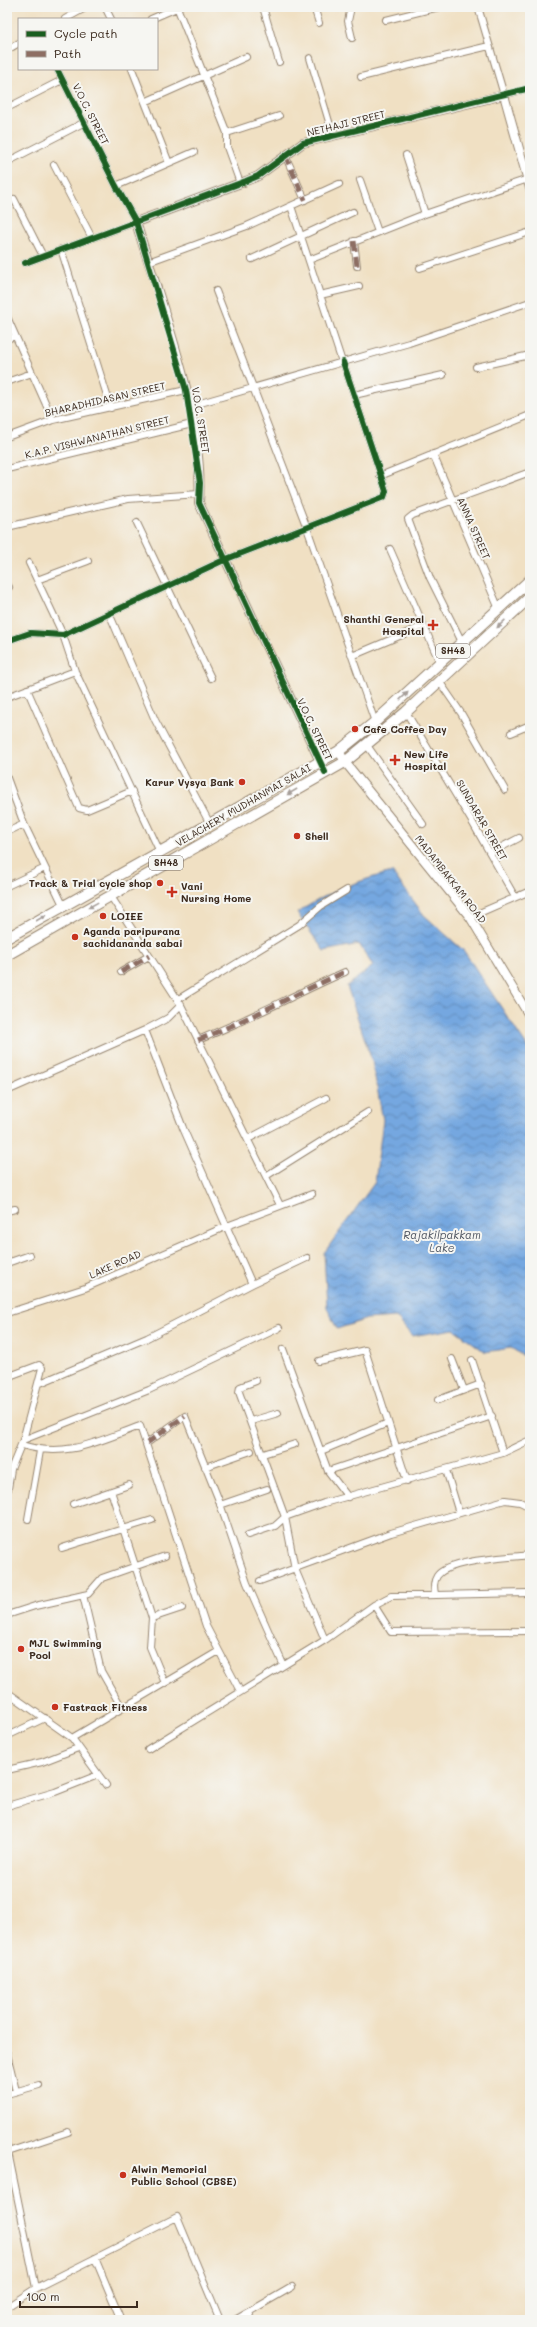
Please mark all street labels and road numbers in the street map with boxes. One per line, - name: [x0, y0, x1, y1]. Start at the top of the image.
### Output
- street label: V.O.C. STREET: [70, 81, 113, 147]
- street label: NETHAJI STREET: [305, 106, 387, 140]
- street label: BHARADHIDASAN STREET: [43, 378, 167, 420]
- street label: V.O.C. STREET: [189, 386, 213, 455]
- street label: K.A.P. VISHWANATHAN STREET: [23, 412, 171, 462]
- street label: ANNA STREET: [454, 495, 494, 562]
- road number: SH48: [436, 644, 470, 658]
- street label: V.O.C. STREET: [294, 696, 336, 763]
- street label: VELACHERY MUDHANMAI SALAI: [173, 760, 314, 850]
- street label: SUNDARAR STREET: [453, 777, 511, 863]
- street label: MADAMBAKKAM ROAD: [412, 832, 490, 926]
- road number: SH48: [149, 856, 183, 870]
- street label: LAKE ROAD: [87, 1246, 143, 1282]

